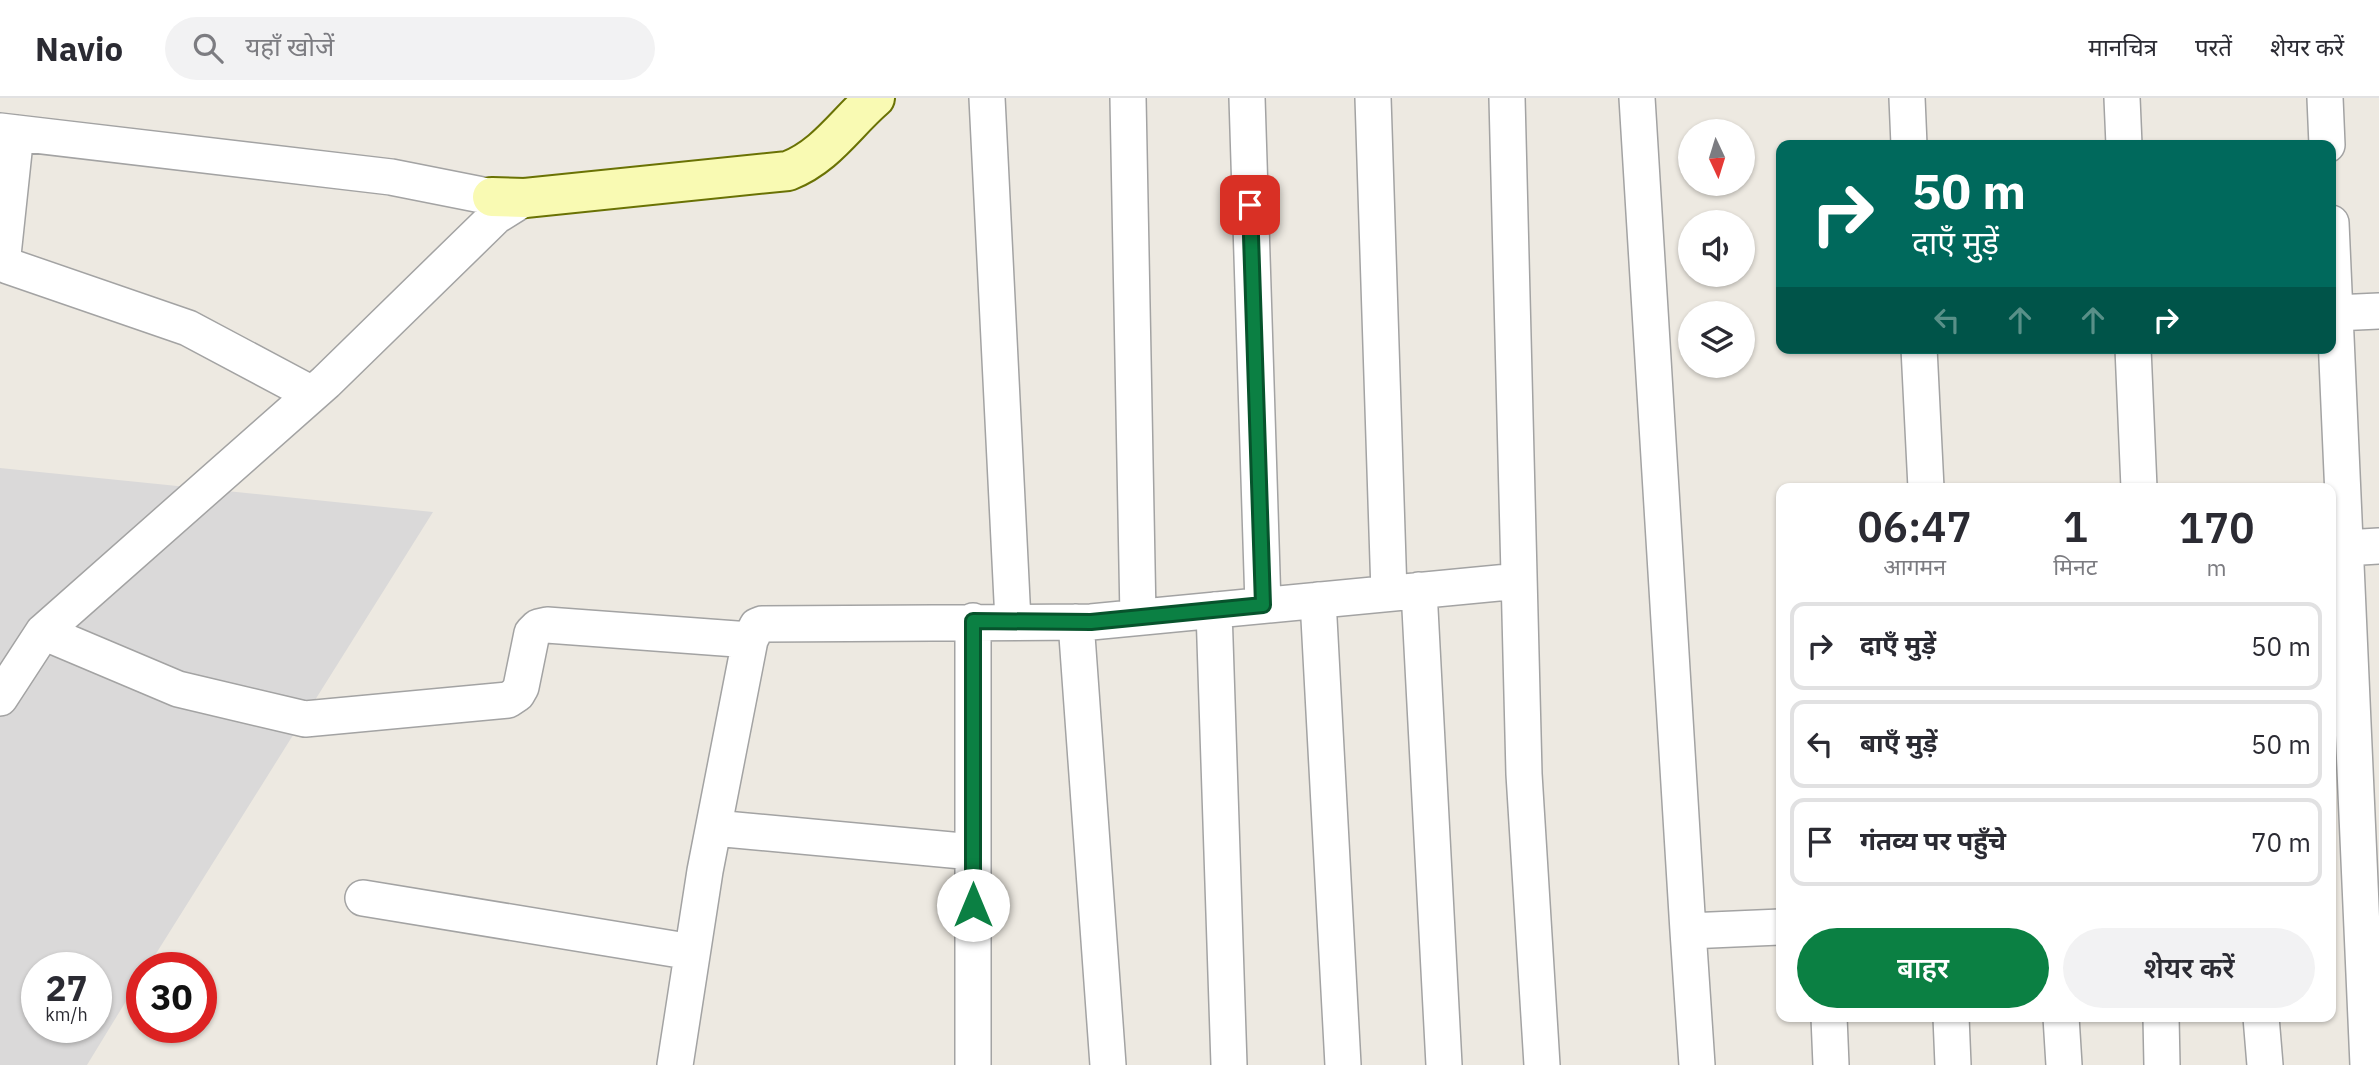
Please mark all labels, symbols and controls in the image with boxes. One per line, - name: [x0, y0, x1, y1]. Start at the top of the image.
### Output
- search box: [165, 17, 655, 80]
- text: Navio: [35, 27, 123, 70]
- icon: search: [189, 29, 227, 67]
- text: यहाँ खोजें: [245, 29, 334, 63]
- text: मानचित्र: [2088, 31, 2157, 63]
- text: परतें: [2195, 31, 2232, 63]
- text: शेयर करें: [2270, 31, 2344, 63]
- north arrow: [1678, 119, 1755, 196]
- map controls: [1678, 119, 1755, 378]
- text: 50 m: [1912, 159, 2026, 222]
- icon: right: [1797, 168, 1888, 259]
- pin: [1220, 175, 1280, 235]
- icon: arrive: [1231, 186, 1269, 224]
- button: sound: [1678, 210, 1755, 287]
- text: दाएँ मुड़ें: [1912, 221, 1999, 263]
- button: layers: [1678, 301, 1755, 378]
- icon: left: [1928, 301, 1966, 339]
- icon: ahead: [2001, 301, 2039, 339]
- icon: ahead: [2074, 301, 2112, 339]
- icon: right: [2147, 301, 2185, 339]
- text: 06:47: [1858, 499, 1972, 554]
- text: 1: [2063, 499, 2088, 554]
- text: 170: [2179, 500, 2254, 555]
- text: आगमन: [1883, 551, 1946, 581]
- text: मिनट: [2053, 551, 2097, 581]
- text: m: [2207, 552, 2227, 582]
- icon: right: [1801, 627, 1839, 665]
- text: दाएँ मुड़ें: [1860, 627, 1936, 661]
- text: 50 m: [2251, 629, 2311, 663]
- icon: left: [1801, 725, 1839, 763]
- text: बाएँ मुड़ें: [1860, 725, 1937, 759]
- text: 50 m: [2251, 727, 2311, 761]
- icon: arrive: [1801, 823, 1839, 861]
- text: गंतव्य पर पहुँचे: [1860, 823, 2006, 857]
- text: 70 m: [2251, 825, 2311, 859]
- position arrow: [936, 868, 1010, 942]
- button: बाहर: [1797, 928, 2049, 1008]
- button: शेयर करें: [2063, 928, 2315, 1008]
- speed limit sign: 30: [126, 952, 217, 1043]
- text: 27: [45, 965, 88, 1011]
- text: km/h: [45, 1003, 88, 1026]

